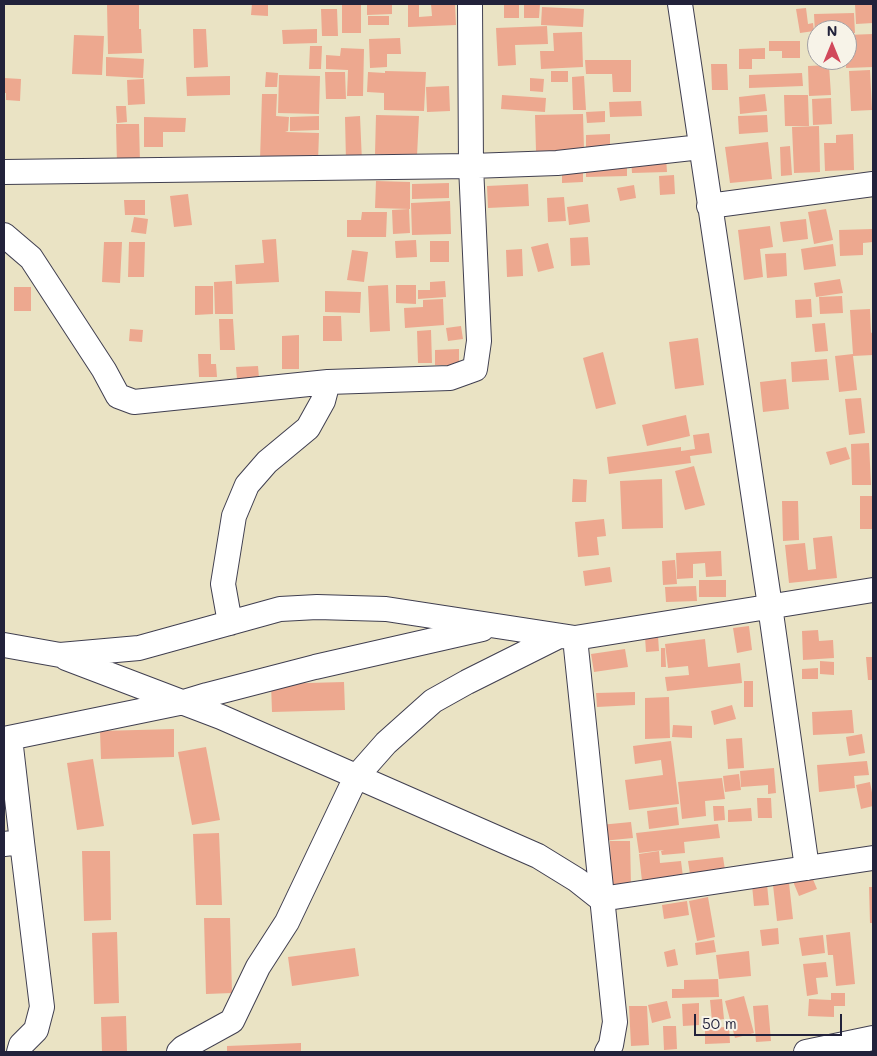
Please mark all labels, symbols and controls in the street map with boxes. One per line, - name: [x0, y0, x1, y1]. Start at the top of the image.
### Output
- north arrow: [807, 20, 857, 70]
- text: N: [827, 21, 837, 40]
- scale bar: [697, 1004, 844, 1036]
- text: 50 m: [702, 1013, 737, 1033]

